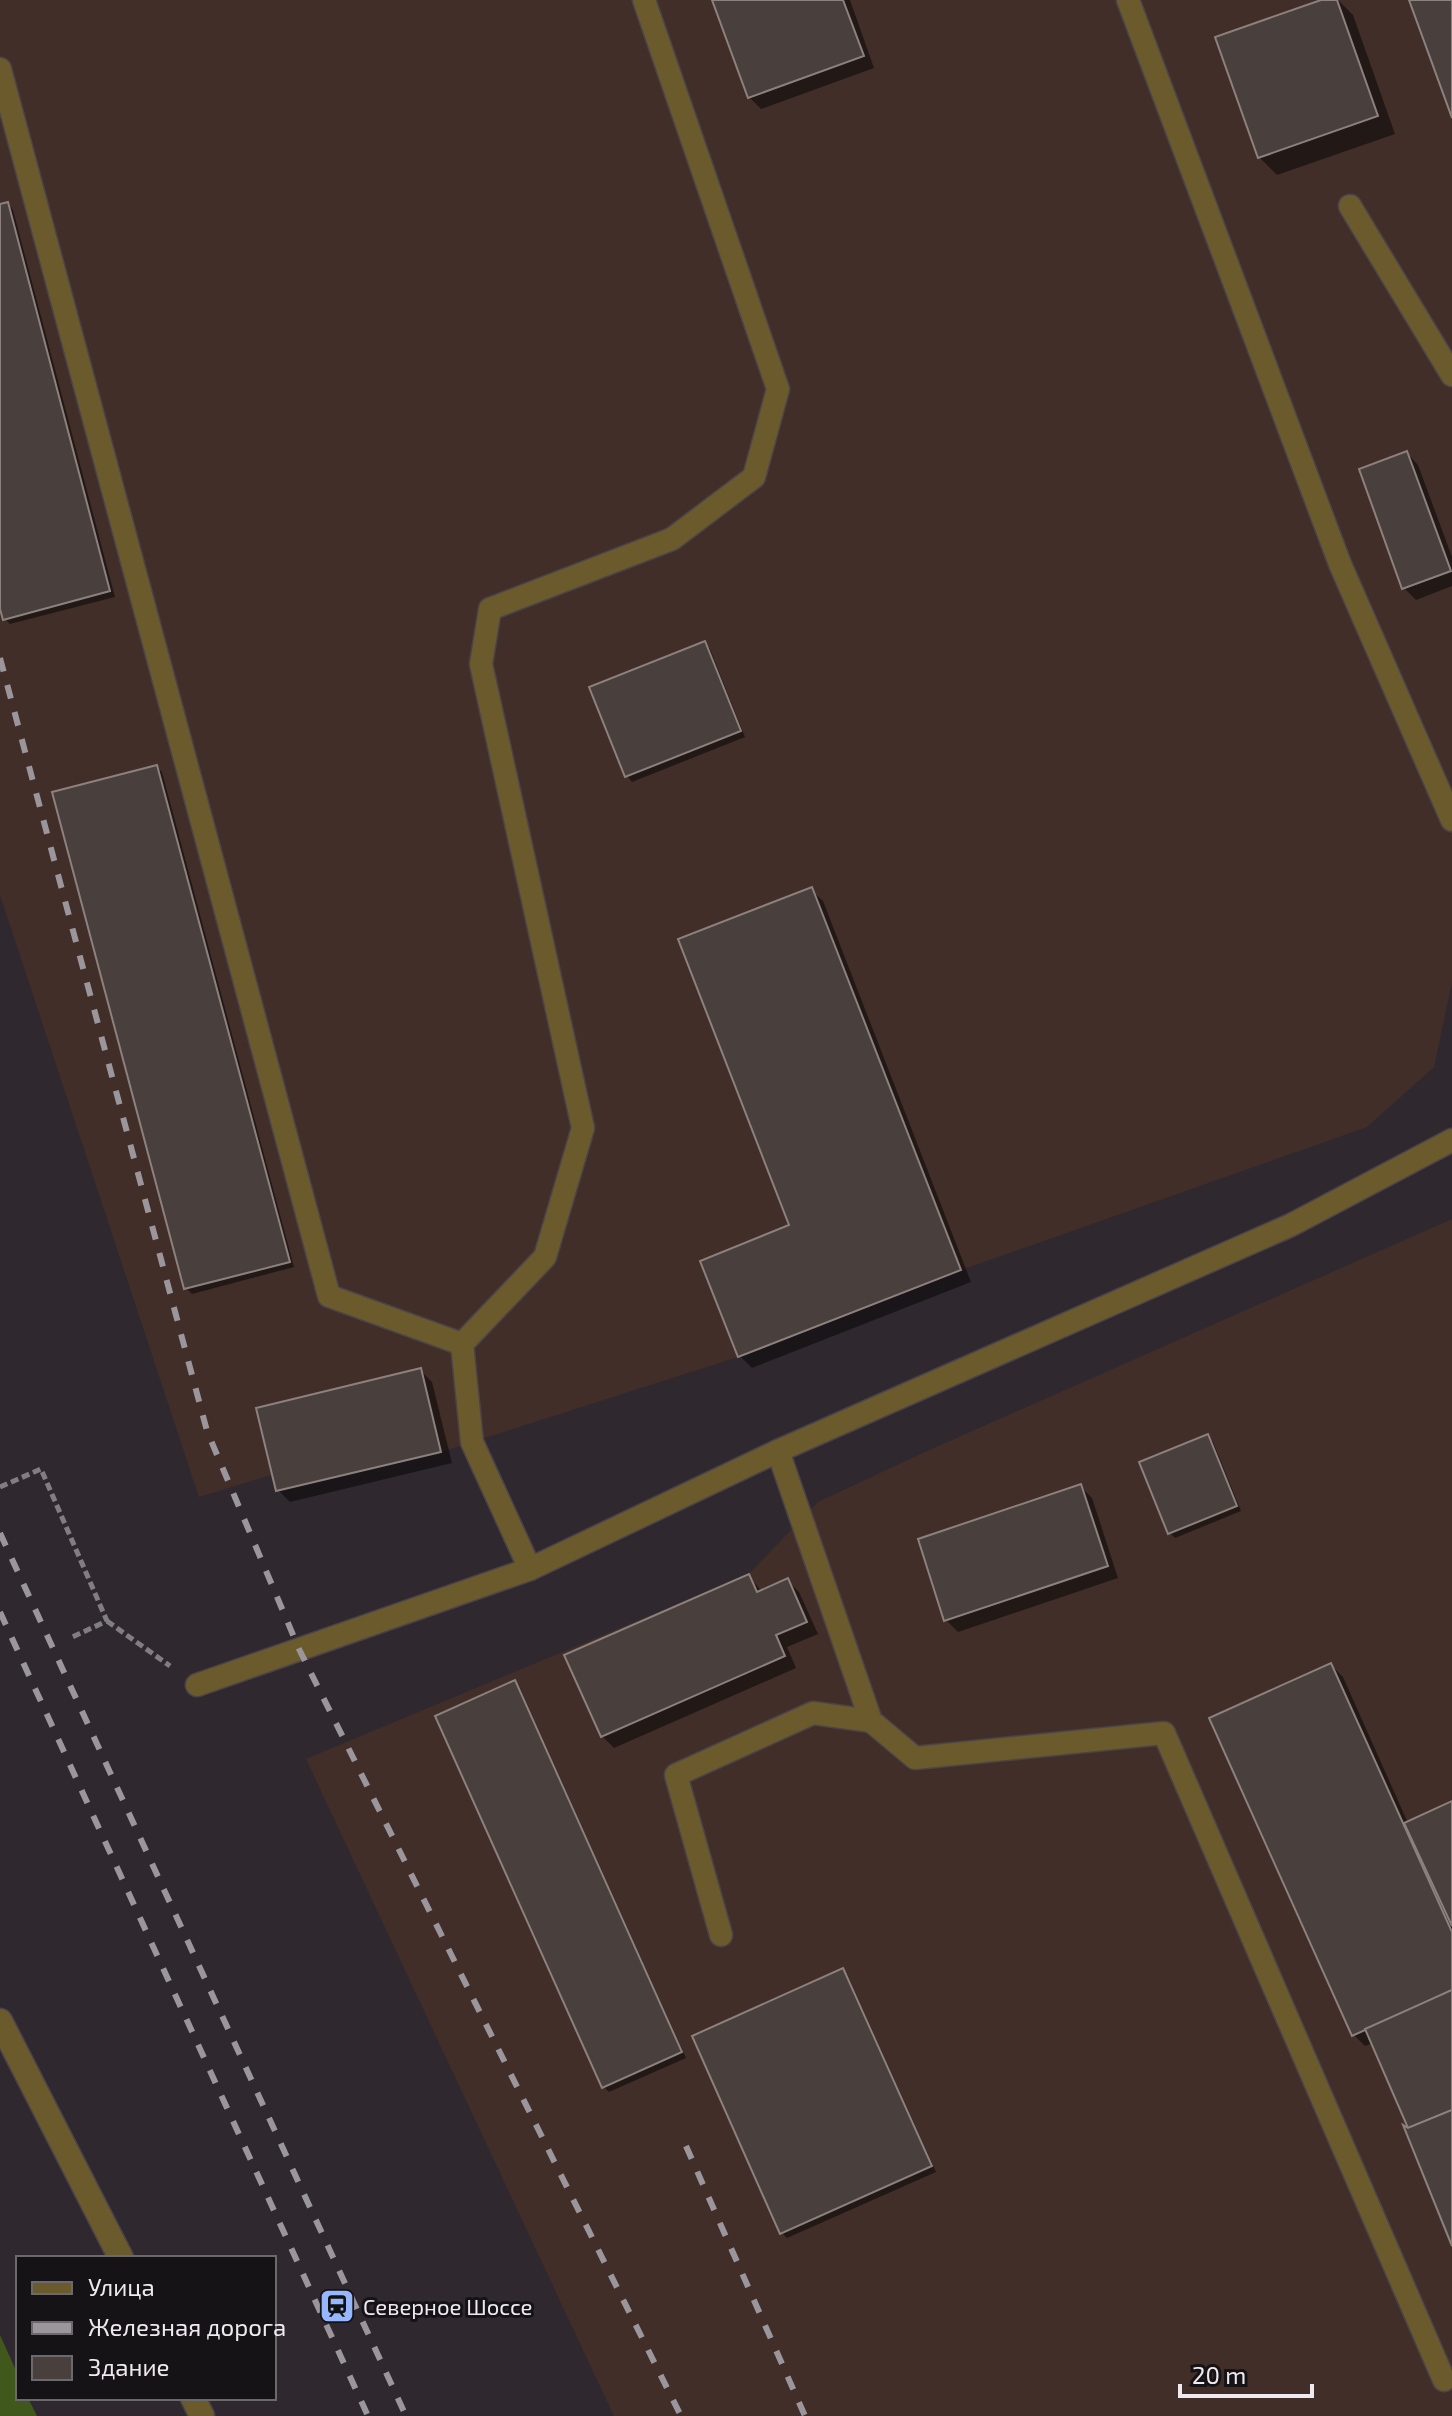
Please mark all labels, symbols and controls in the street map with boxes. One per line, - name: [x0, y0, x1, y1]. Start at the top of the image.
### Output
- legend: [16, 2256, 276, 2400]
- text: Улица: [88, 2272, 155, 2301]
- station icon: Северное Шоссе: [318, 2287, 356, 2325]
- place label: Северное Шоссе: [363, 2293, 532, 2319]
- text: Железная дорога: [88, 2312, 286, 2341]
- scale bar: [1180, 2348, 1312, 2398]
- text: Здание: [88, 2352, 170, 2381]
- text: 20 m: [1192, 2360, 1246, 2389]

